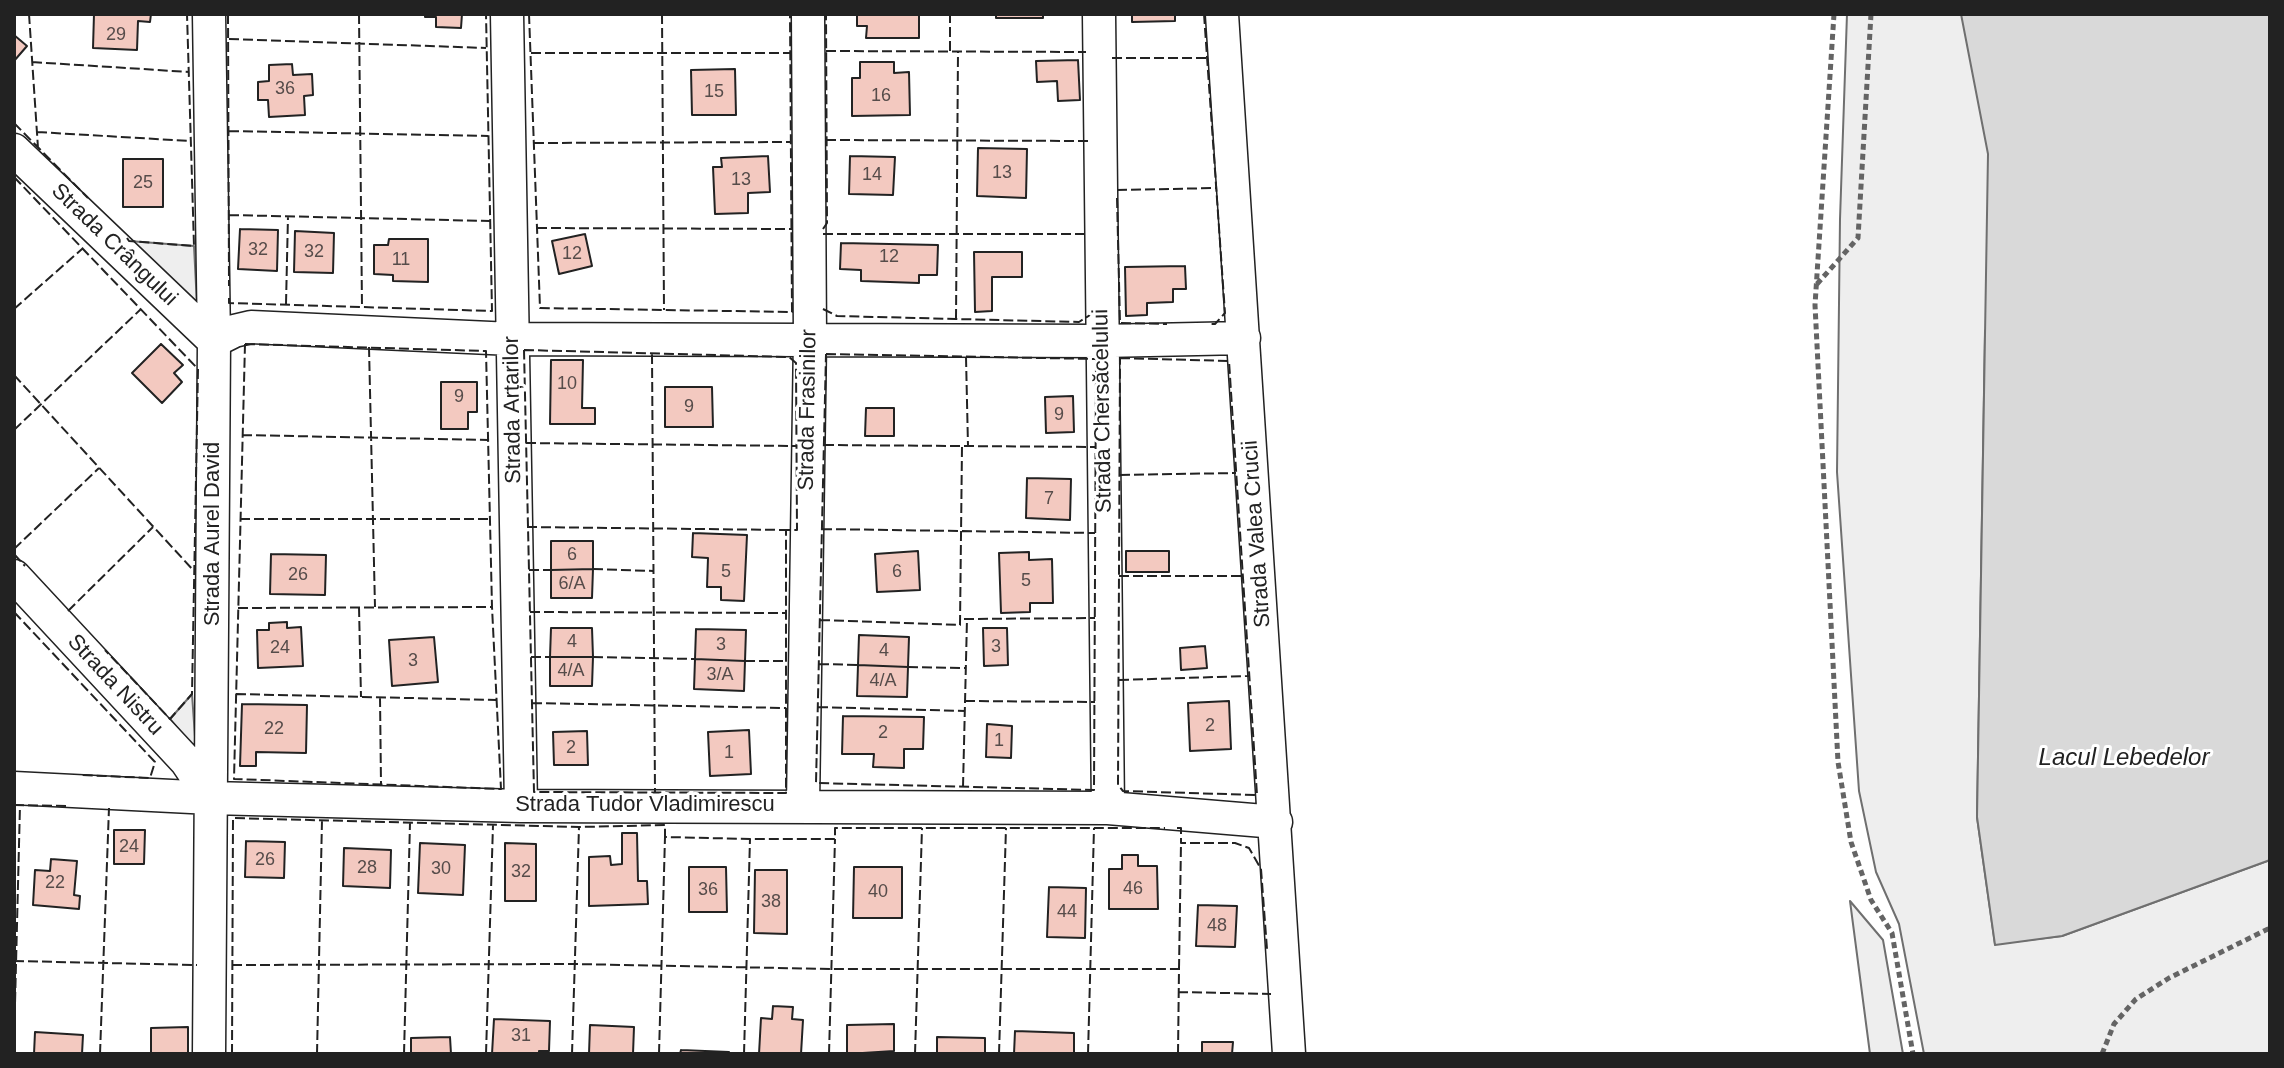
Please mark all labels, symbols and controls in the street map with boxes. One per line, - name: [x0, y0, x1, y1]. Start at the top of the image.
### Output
- house number: 29: [106, 24, 126, 46]
- house number: 36: [275, 78, 295, 100]
- house number: 15: [704, 81, 724, 103]
- house number: 16: [871, 85, 891, 107]
- house number: 13: [992, 162, 1012, 184]
- house number: 14: [862, 164, 882, 186]
- house number: 13: [731, 169, 751, 191]
- house number: 25: [133, 172, 153, 194]
- street label: Strada Crângului: [45, 178, 183, 312]
- house number: 32: [248, 239, 268, 261]
- house number: 32: [304, 241, 324, 263]
- house number: 12: [562, 243, 582, 265]
- house number: 12: [879, 246, 899, 268]
- house number: 11: [392, 249, 410, 271]
- street label: Strada Chersăcelului: [1088, 309, 1118, 513]
- street label: Strada Frasinilor: [793, 329, 823, 491]
- street label: Strada Arțarilor: [499, 336, 527, 484]
- house number: 10: [557, 373, 577, 395]
- house number: 9: [454, 386, 464, 408]
- house number: 9: [684, 396, 694, 418]
- house number: 9: [1054, 404, 1064, 426]
- street label: Strada Valea Crucii: [1237, 439, 1277, 629]
- street label: Strada Aurel David: [200, 442, 226, 626]
- house number: 7: [1044, 488, 1054, 510]
- house number: 6: [567, 544, 577, 566]
- house number: 5: [721, 561, 731, 583]
- house number: 6: [892, 561, 902, 583]
- house number: 26: [288, 564, 308, 586]
- house number: 5: [1021, 570, 1031, 592]
- house number: 6/A: [558, 573, 586, 595]
- street label: Strada Nistru: [62, 629, 168, 741]
- house number: 4: [567, 631, 577, 653]
- house number: 3: [716, 634, 726, 656]
- house number: 3: [991, 636, 1001, 658]
- house number: 24: [270, 637, 290, 659]
- house number: 4: [879, 640, 889, 662]
- house number: 3: [408, 650, 418, 672]
- house number: 4/A: [557, 660, 585, 682]
- house number: 3/A: [706, 664, 734, 686]
- house number: 4/A: [869, 670, 897, 692]
- house number: 2: [1205, 715, 1215, 737]
- house number: 22: [264, 718, 284, 740]
- house number: 2: [878, 722, 888, 744]
- house number: 1: [994, 730, 1004, 752]
- house number: 2: [566, 737, 576, 759]
- house number: 1: [724, 742, 734, 764]
- water label: Lacul Lebedelor: [2039, 744, 2209, 772]
- street label: Strada Tudor Vladimirescu: [515, 792, 775, 818]
- house number: 24: [119, 836, 139, 858]
- house number: 26: [255, 849, 275, 871]
- house number: 28: [357, 857, 377, 879]
- house number: 30: [431, 858, 451, 880]
- house number: 32: [511, 861, 531, 883]
- house number: 22: [45, 872, 65, 894]
- house number: 46: [1123, 878, 1143, 900]
- house number: 36: [698, 879, 718, 901]
- house number: 40: [868, 881, 888, 903]
- house number: 38: [761, 891, 781, 913]
- house number: 44: [1057, 901, 1077, 923]
- house number: 48: [1207, 915, 1227, 937]
- house number: 31: [511, 1025, 531, 1047]

